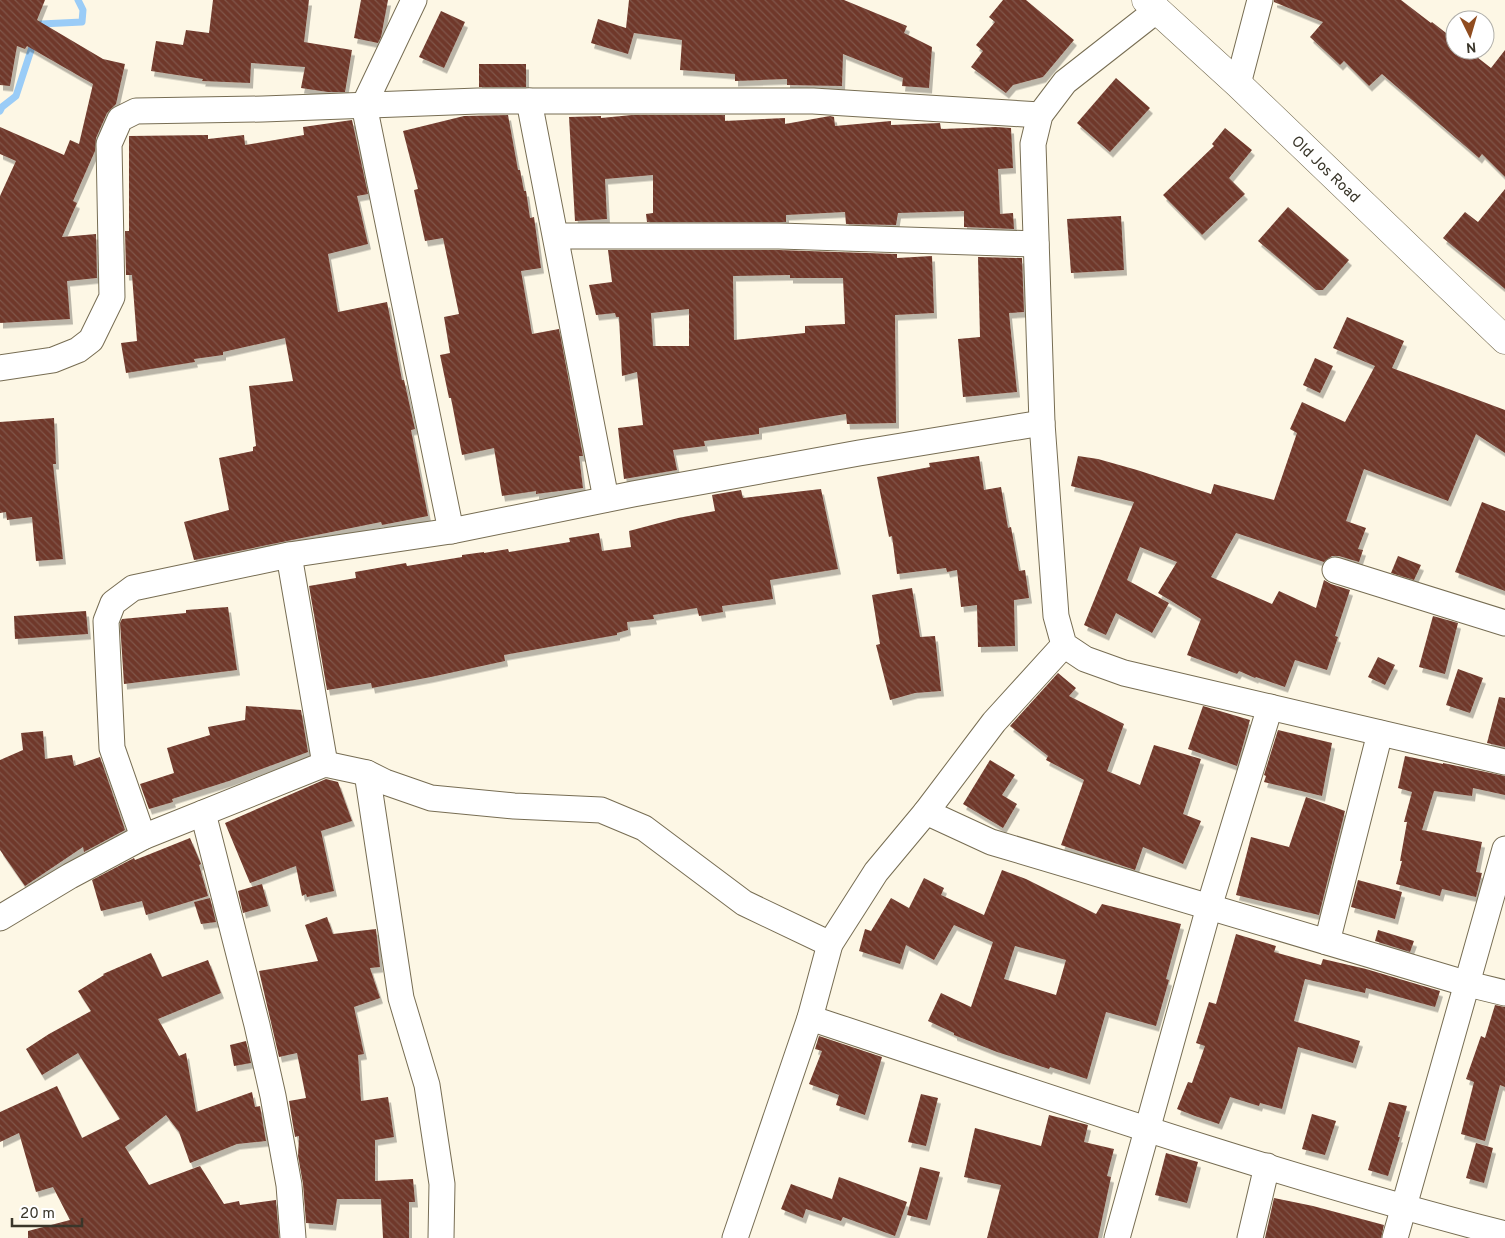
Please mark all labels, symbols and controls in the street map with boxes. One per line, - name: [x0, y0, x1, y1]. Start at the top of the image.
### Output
- north arrow: [1445, 10, 1495, 60]
- text: N: [1465, 38, 1477, 55]
- street label: Old Jos Road: [1287, 132, 1363, 208]
- scale bar: [12, 1196, 82, 1228]
- text: 20 m: [20, 1205, 55, 1224]

